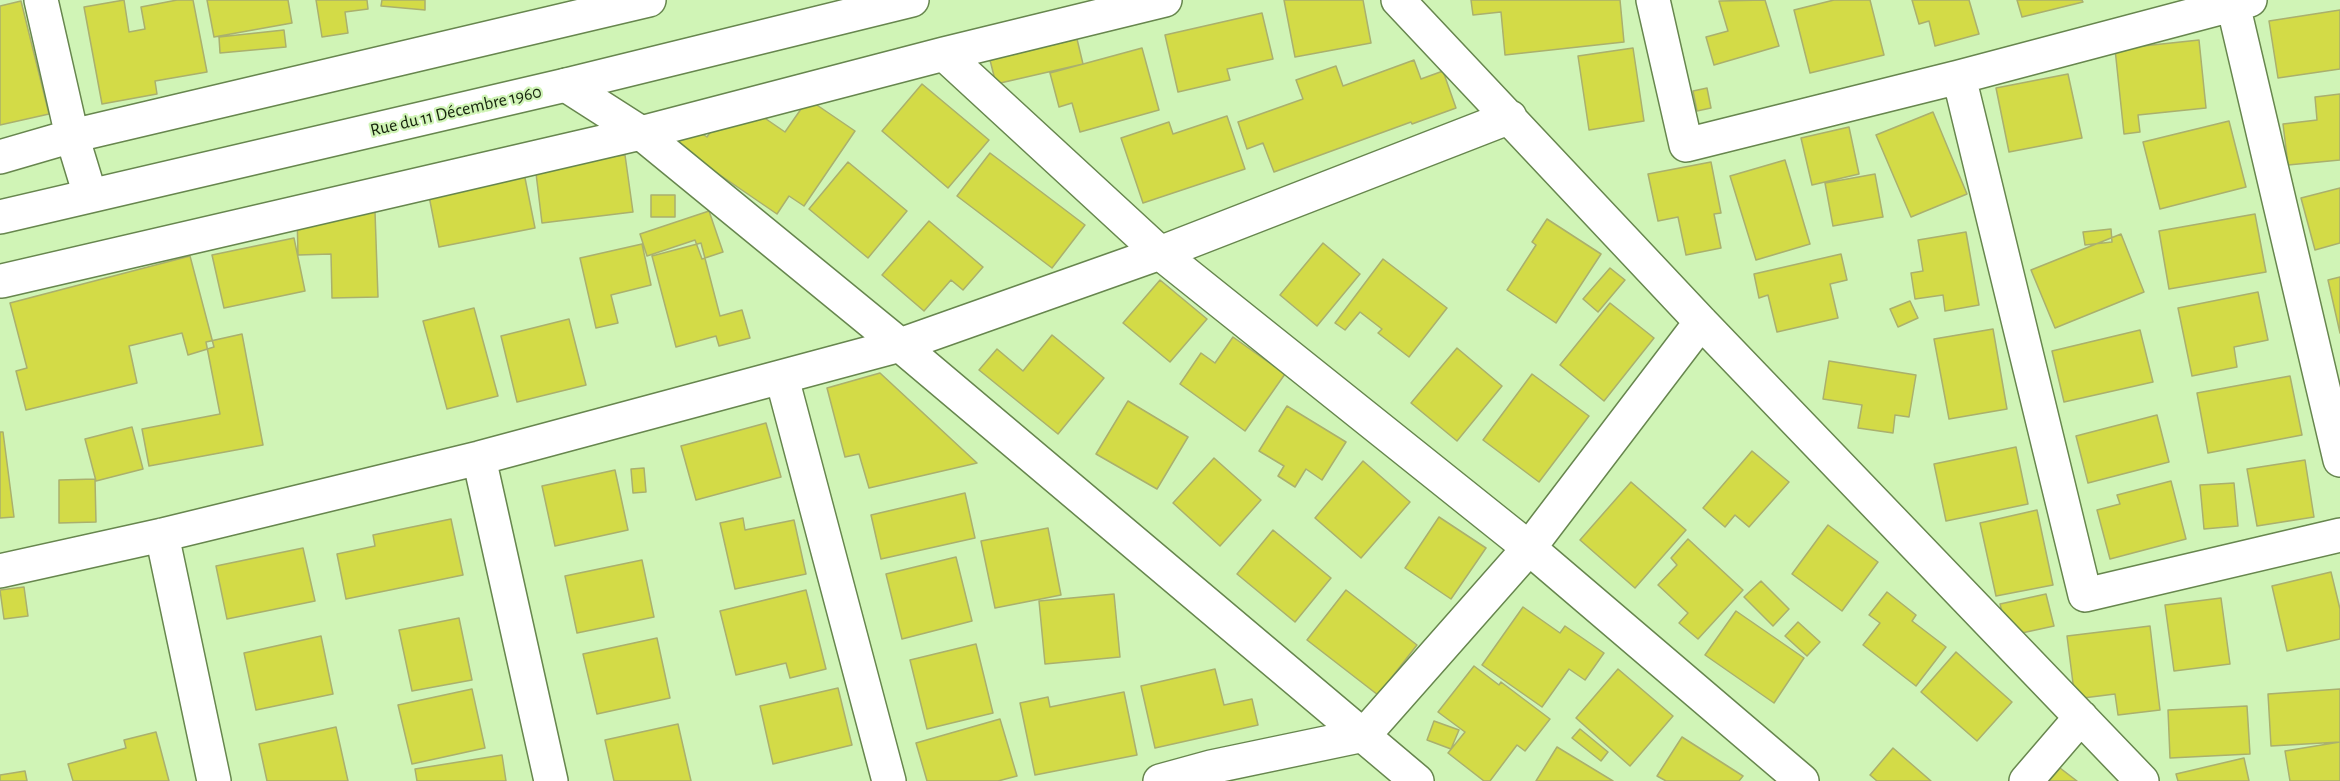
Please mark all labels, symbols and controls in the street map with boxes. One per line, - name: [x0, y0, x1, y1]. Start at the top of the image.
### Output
- street label: Rue du 11 Décembre 1960: [368, 81, 544, 141]

